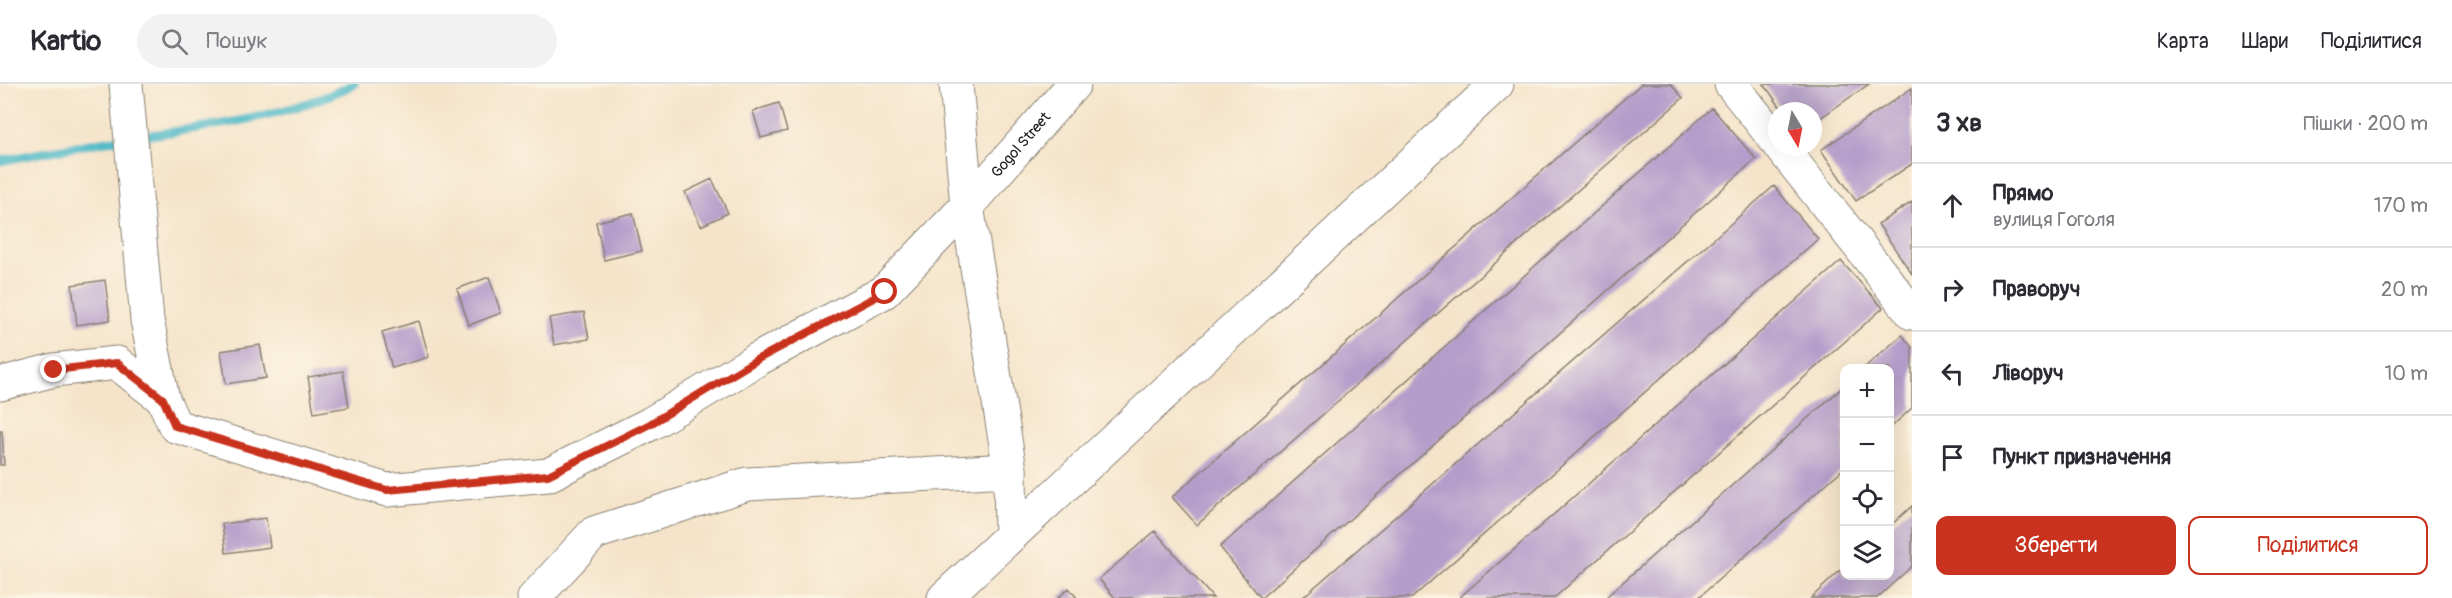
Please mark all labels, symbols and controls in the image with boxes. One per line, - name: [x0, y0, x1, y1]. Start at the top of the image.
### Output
- search box: [137, 14, 557, 68]
- text: Kartio: [30, 24, 101, 59]
- icon: search: [158, 25, 191, 58]
- text: Пошук: [206, 27, 268, 55]
- text: Карта: [2157, 28, 2209, 55]
- text: Шари: [2242, 28, 2288, 55]
- text: Поділитися: [2321, 28, 2422, 55]
- north arrow: [1768, 102, 1822, 156]
- street label: Gogol Street: [987, 107, 1055, 182]
- text: 3 хв: [1936, 107, 1982, 139]
- text: Пішки · 200 m: [2303, 111, 2428, 136]
- text: Прямо: [1993, 179, 2053, 207]
- icon: ahead: [1936, 189, 1969, 222]
- text: 170 m: [2374, 193, 2428, 218]
- text: вулиця Гоголя: [1993, 207, 2115, 232]
- icon: right: [1936, 273, 1969, 306]
- text: Праворуч: [1993, 275, 2080, 303]
- text: 20 m: [2381, 277, 2428, 302]
- route start: [871, 278, 897, 304]
- route end: [40, 356, 66, 382]
- icon: left: [1936, 357, 1969, 390]
- text: Ліворуч: [1993, 359, 2064, 387]
- text: 10 m: [2384, 361, 2428, 386]
- map controls: [1840, 364, 1894, 580]
- button: +: [1840, 364, 1894, 418]
- button: −: [1840, 418, 1894, 472]
- icon: arrive: [1936, 441, 1969, 474]
- text: Пункт призначення: [1993, 443, 2171, 471]
- button: locate: [1840, 472, 1894, 526]
- button: Зберегти: [1936, 516, 2176, 575]
- button: Поділитися: [2188, 516, 2428, 575]
- button: layers: [1840, 526, 1894, 580]

